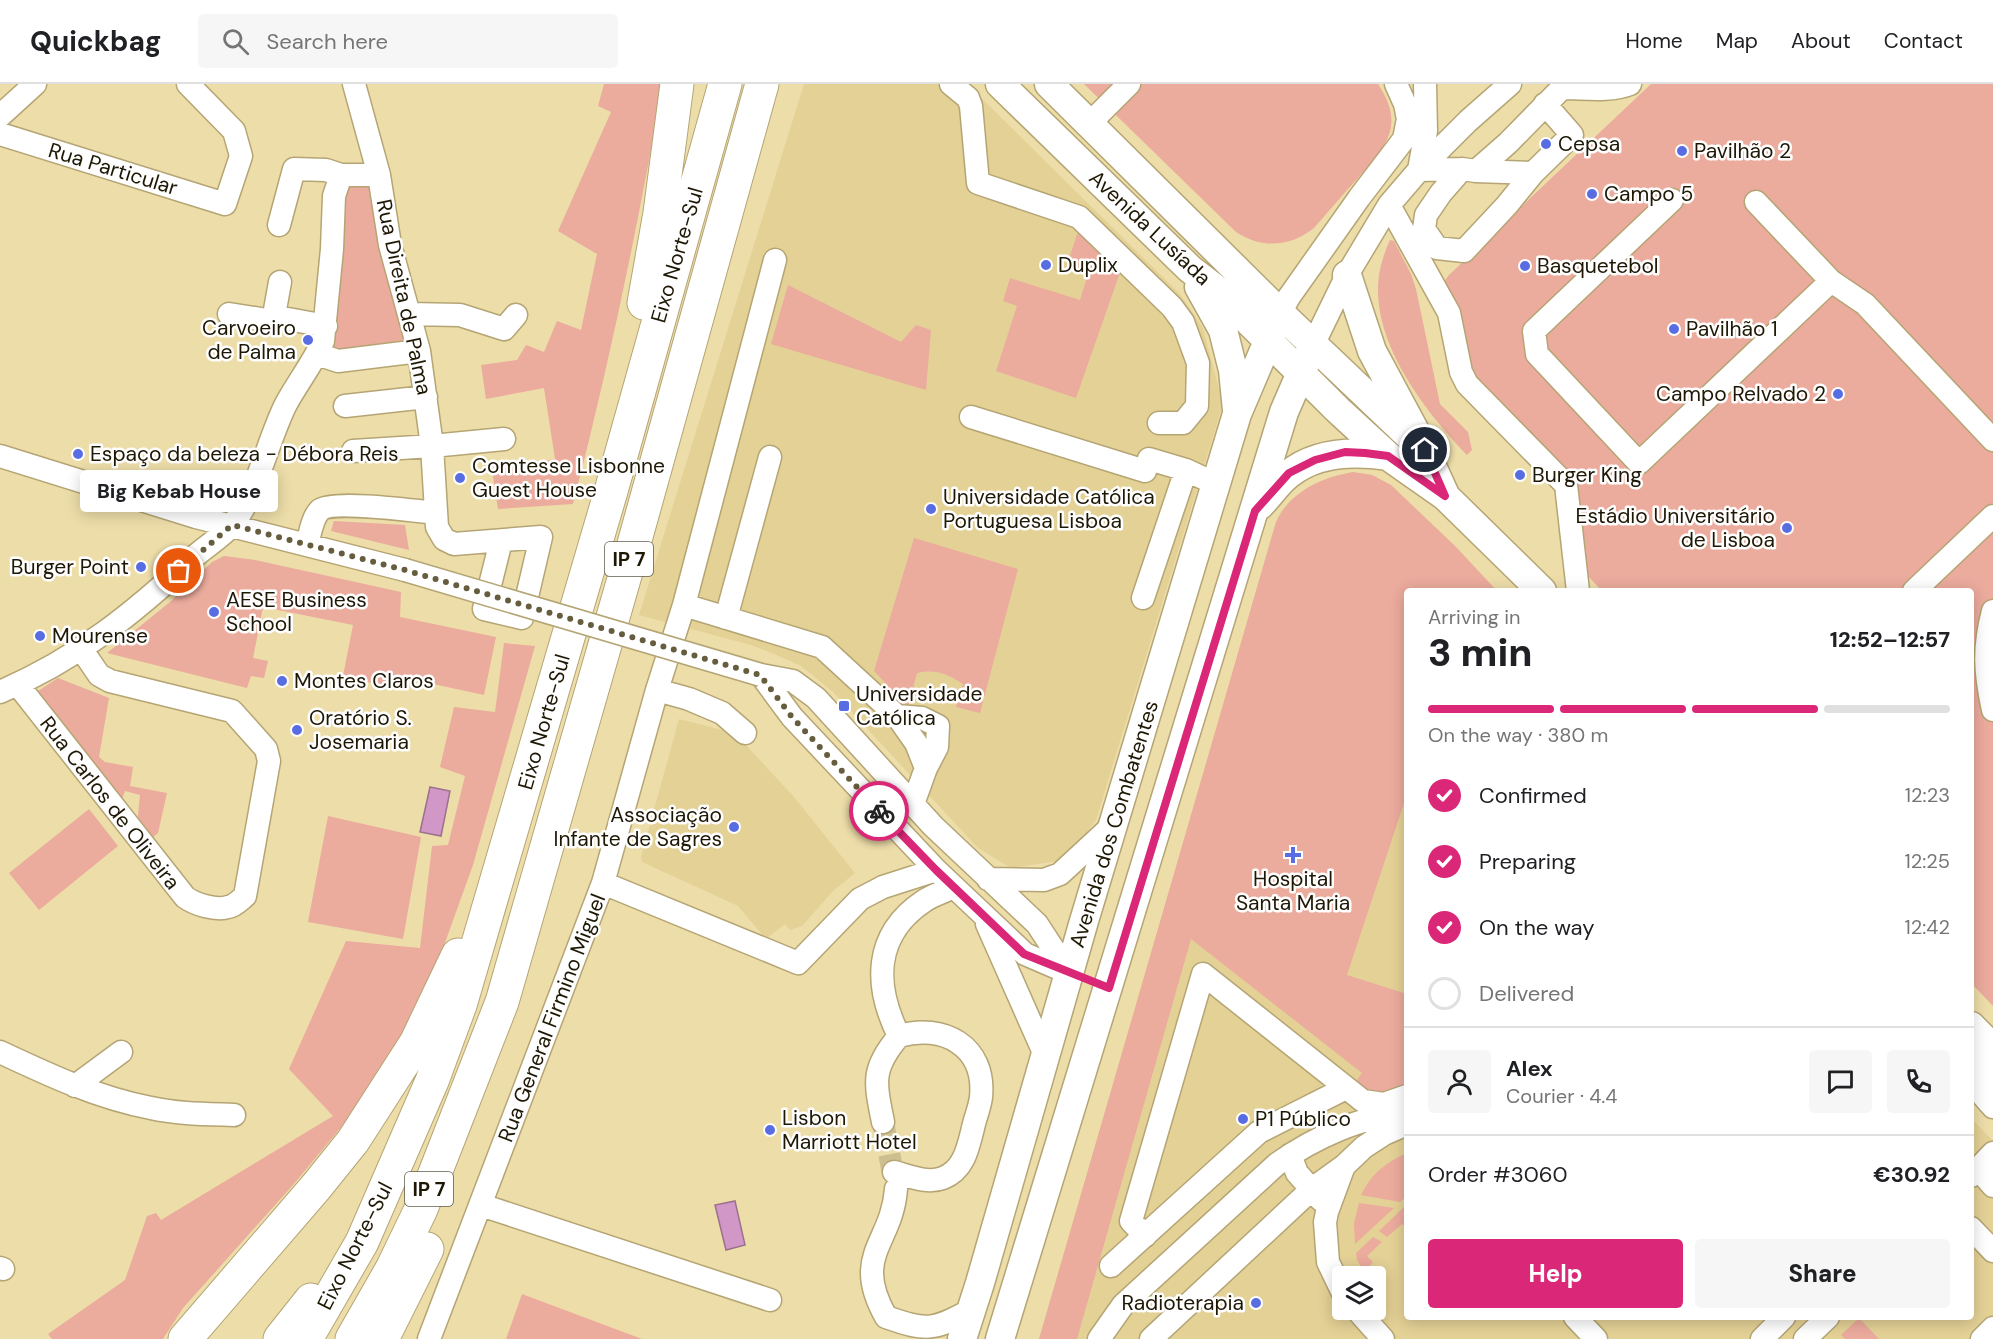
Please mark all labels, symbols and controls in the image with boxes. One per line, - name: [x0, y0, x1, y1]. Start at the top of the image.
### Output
- search box: [198, 14, 618, 68]
- text: Quickbag: [30, 23, 162, 60]
- icon: search: [219, 25, 252, 58]
- text: Search here: [267, 27, 388, 56]
- text: Home: [1625, 27, 1683, 55]
- text: Map: [1716, 27, 1758, 55]
- text: About: [1791, 27, 1851, 55]
- text: Contact: [1884, 27, 1963, 55]
- place label: Cepsa: [1558, 130, 1620, 158]
- street label: Rua Particular: [45, 136, 181, 202]
- marker: Cepsa: [1539, 137, 1553, 151]
- place label: Pavilhão 2: [1694, 137, 1791, 165]
- marker: Pavilhão 2: [1675, 144, 1689, 158]
- street label: Avenida Lusíada: [1083, 164, 1217, 292]
- place label: Campo 5: [1604, 180, 1693, 208]
- street label: Eixo Norte-Sul: [644, 184, 710, 326]
- marker: Campo 5: [1585, 187, 1599, 201]
- street label: Rua Direita de Palma: [370, 197, 438, 397]
- place label: Duplix: [1058, 251, 1118, 279]
- place label: Basquetebol: [1537, 252, 1659, 280]
- marker: Duplix: [1039, 258, 1053, 272]
- marker: Basquetebol: [1518, 259, 1532, 273]
- place label: Carvoeiro de Palma: [202, 314, 296, 366]
- place label: Pavilhão 1: [1686, 315, 1778, 343]
- marker: Pavilhão 1: [1667, 322, 1681, 336]
- marker: Carvoeiro de Palma: [301, 333, 315, 347]
- place label: Campo Relvado 2: [1656, 380, 1826, 408]
- marker: Campo Relvado 2: [1831, 387, 1845, 401]
- pin: [1399, 424, 1450, 475]
- icon: home: [1408, 433, 1441, 466]
- place label: Espaço da beleza - Débora Reis: [90, 440, 399, 468]
- marker: Espaço da beleza - Débora Reis: [71, 447, 85, 461]
- place label: Comtesse Lisbonne Guest House: [472, 452, 665, 504]
- place label: Burger King: [1532, 461, 1642, 489]
- marker: Burger King: [1513, 468, 1527, 482]
- callout: Big Kebab House: [80, 469, 278, 511]
- marker: Comtesse Lisbonne Guest House: [453, 471, 467, 485]
- text: Big Kebab House: [97, 478, 261, 504]
- place label: Universidade Católica Portuguesa Lisboa: [943, 483, 1155, 535]
- marker: Universidade Católica Portuguesa Lisboa: [924, 502, 938, 516]
- place label: Estádio Universitário de Lisboa: [1576, 502, 1775, 554]
- marker: Estádio Universitário de Lisboa: [1780, 521, 1794, 535]
- road number: IP 7: [605, 542, 653, 576]
- pin: [153, 545, 204, 596]
- place label: Burger Point: [11, 553, 129, 581]
- icon: bag: [162, 554, 195, 587]
- marker: Burger Point: [134, 560, 148, 574]
- place label: AESE Business School: [226, 586, 367, 638]
- text: Arriving in: [1428, 604, 1520, 630]
- marker: AESE Business School: [207, 605, 221, 619]
- place label: Mourense: [52, 622, 148, 650]
- text: 12:52–12:57: [1830, 625, 1950, 654]
- text: 3 min: [1428, 627, 1533, 678]
- marker: Mourense: [33, 629, 47, 643]
- street label: Eixo Norte-Sul: [511, 651, 577, 793]
- place label: Montes Claros: [294, 667, 434, 695]
- marker: Montes Claros: [275, 674, 289, 688]
- place label: Universidade Católica: [856, 680, 982, 732]
- street label: Avenida dos Combatentes: [1063, 697, 1165, 951]
- marker: Universidade Católica: [837, 699, 851, 713]
- place label: Oratório S. Josemaria: [309, 704, 412, 756]
- street label: Rua Carlos de Oliveira: [34, 711, 186, 895]
- text: On the way · 380 m: [1428, 722, 1608, 748]
- marker: Oratório S. Josemaria: [290, 723, 304, 737]
- icon: check: [1428, 779, 1461, 812]
- courier: [849, 781, 909, 841]
- text: Confirmed: [1479, 781, 1587, 810]
- text: 12:23: [1905, 782, 1950, 808]
- icon: bike: [863, 795, 896, 828]
- place label: Associação Infante de Sagres: [554, 801, 722, 853]
- marker: Associação Infante de Sagres: [727, 820, 741, 834]
- icon: check: [1428, 845, 1461, 878]
- marker: Hospital Santa Maria: [1284, 846, 1302, 864]
- text: Preparing: [1479, 847, 1576, 876]
- text: 12:25: [1904, 848, 1950, 874]
- place label: Hospital Santa Maria: [1236, 865, 1350, 917]
- street label: Rua General Firmino Miguel: [492, 890, 612, 1146]
- icon: check: [1428, 911, 1461, 944]
- text: On the way: [1479, 913, 1594, 942]
- text: 12:42: [1905, 914, 1950, 940]
- text: Delivered: [1479, 979, 1574, 1008]
- button: person: [1428, 1050, 1491, 1113]
- button: chat: [1809, 1050, 1872, 1113]
- button: phone: [1887, 1050, 1950, 1113]
- text: Alex: [1506, 1054, 1553, 1083]
- text: Courier · 4.4: [1506, 1083, 1617, 1109]
- place label: Lisbon Marriott Hotel: [782, 1104, 917, 1156]
- place label: P1 Público: [1255, 1105, 1351, 1133]
- marker: P1 Público: [1236, 1112, 1250, 1126]
- marker: Lisbon Marriott Hotel: [763, 1123, 777, 1137]
- text: Order #3060: [1428, 1160, 1568, 1189]
- text: €30.92: [1873, 1160, 1950, 1189]
- road number: IP 7: [405, 1172, 453, 1206]
- street label: Eixo Norte-Sul: [311, 1177, 399, 1315]
- button: Help: [1428, 1239, 1683, 1308]
- button: Share: [1695, 1239, 1950, 1308]
- map controls: [1332, 1266, 1386, 1320]
- button: layers: [1332, 1266, 1386, 1320]
- place label: Radioterapia: [1121, 1289, 1244, 1317]
- marker: Radioterapia: [1249, 1296, 1263, 1310]

